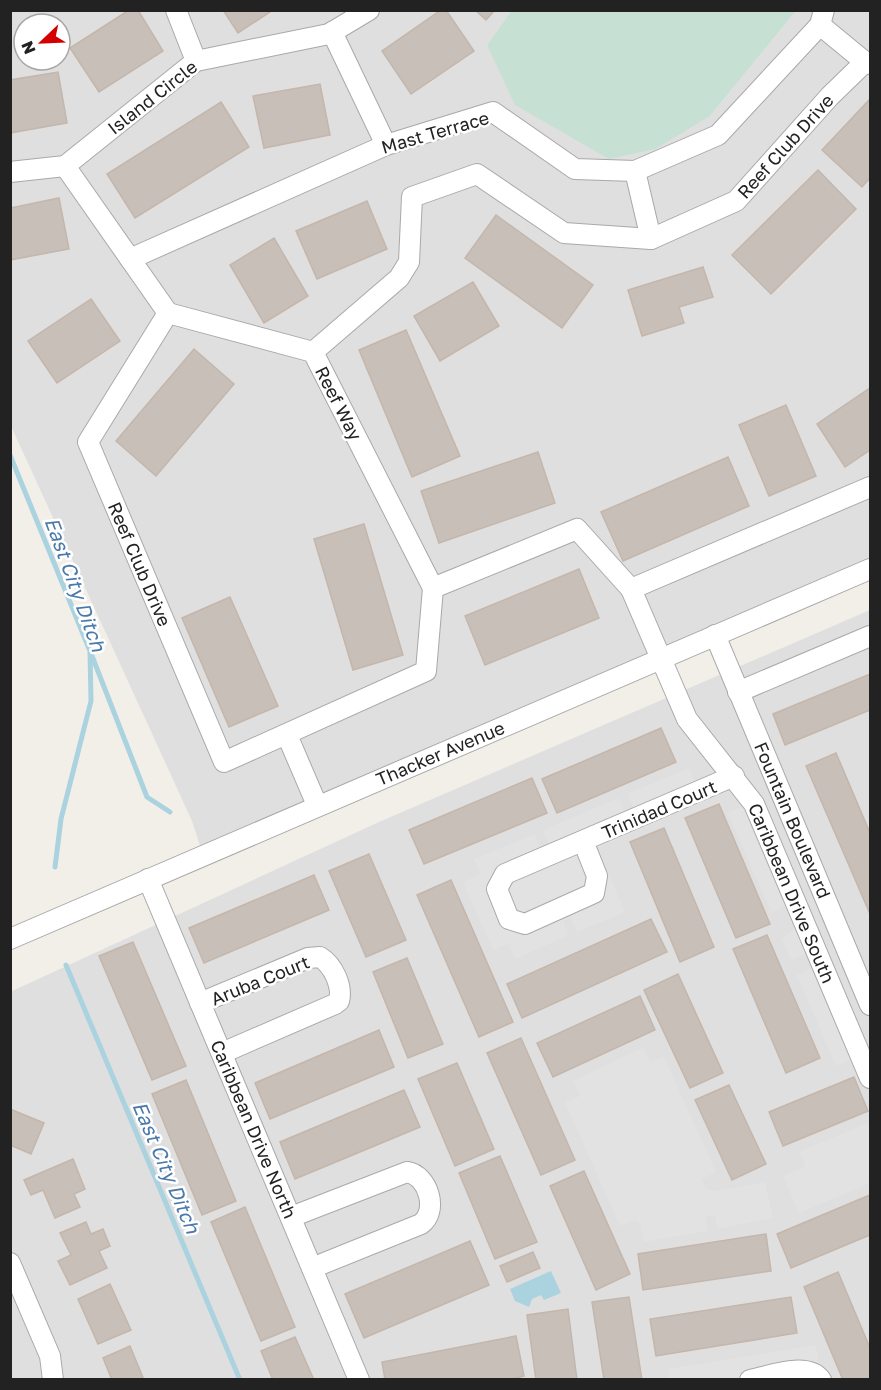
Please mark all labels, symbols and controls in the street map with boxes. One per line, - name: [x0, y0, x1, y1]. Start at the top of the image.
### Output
- north arrow: [12, 12, 72, 72]
- text: N: [17, 38, 40, 57]
- street label: Island Circle: [103, 55, 201, 139]
- street label: Reef Club Drive: [732, 89, 838, 203]
- street label: Mast Terrace: [379, 106, 491, 158]
- street label: Reef Way: [311, 362, 367, 444]
- street label: Reef Club Drive: [104, 499, 176, 629]
- water label: East City Ditch: [40, 514, 112, 655]
- street label: Thacker Avenue: [372, 716, 508, 790]
- street label: Fountain Boulevard: [750, 738, 836, 902]
- street label: Trinidad Court: [598, 775, 720, 843]
- street label: Caribbean Drive South: [744, 800, 840, 986]
- street label: Aruba Court: [208, 950, 312, 1010]
- street label: Caribbean Drive North: [206, 1036, 302, 1222]
- water label: East City Ditch: [127, 1097, 206, 1238]

